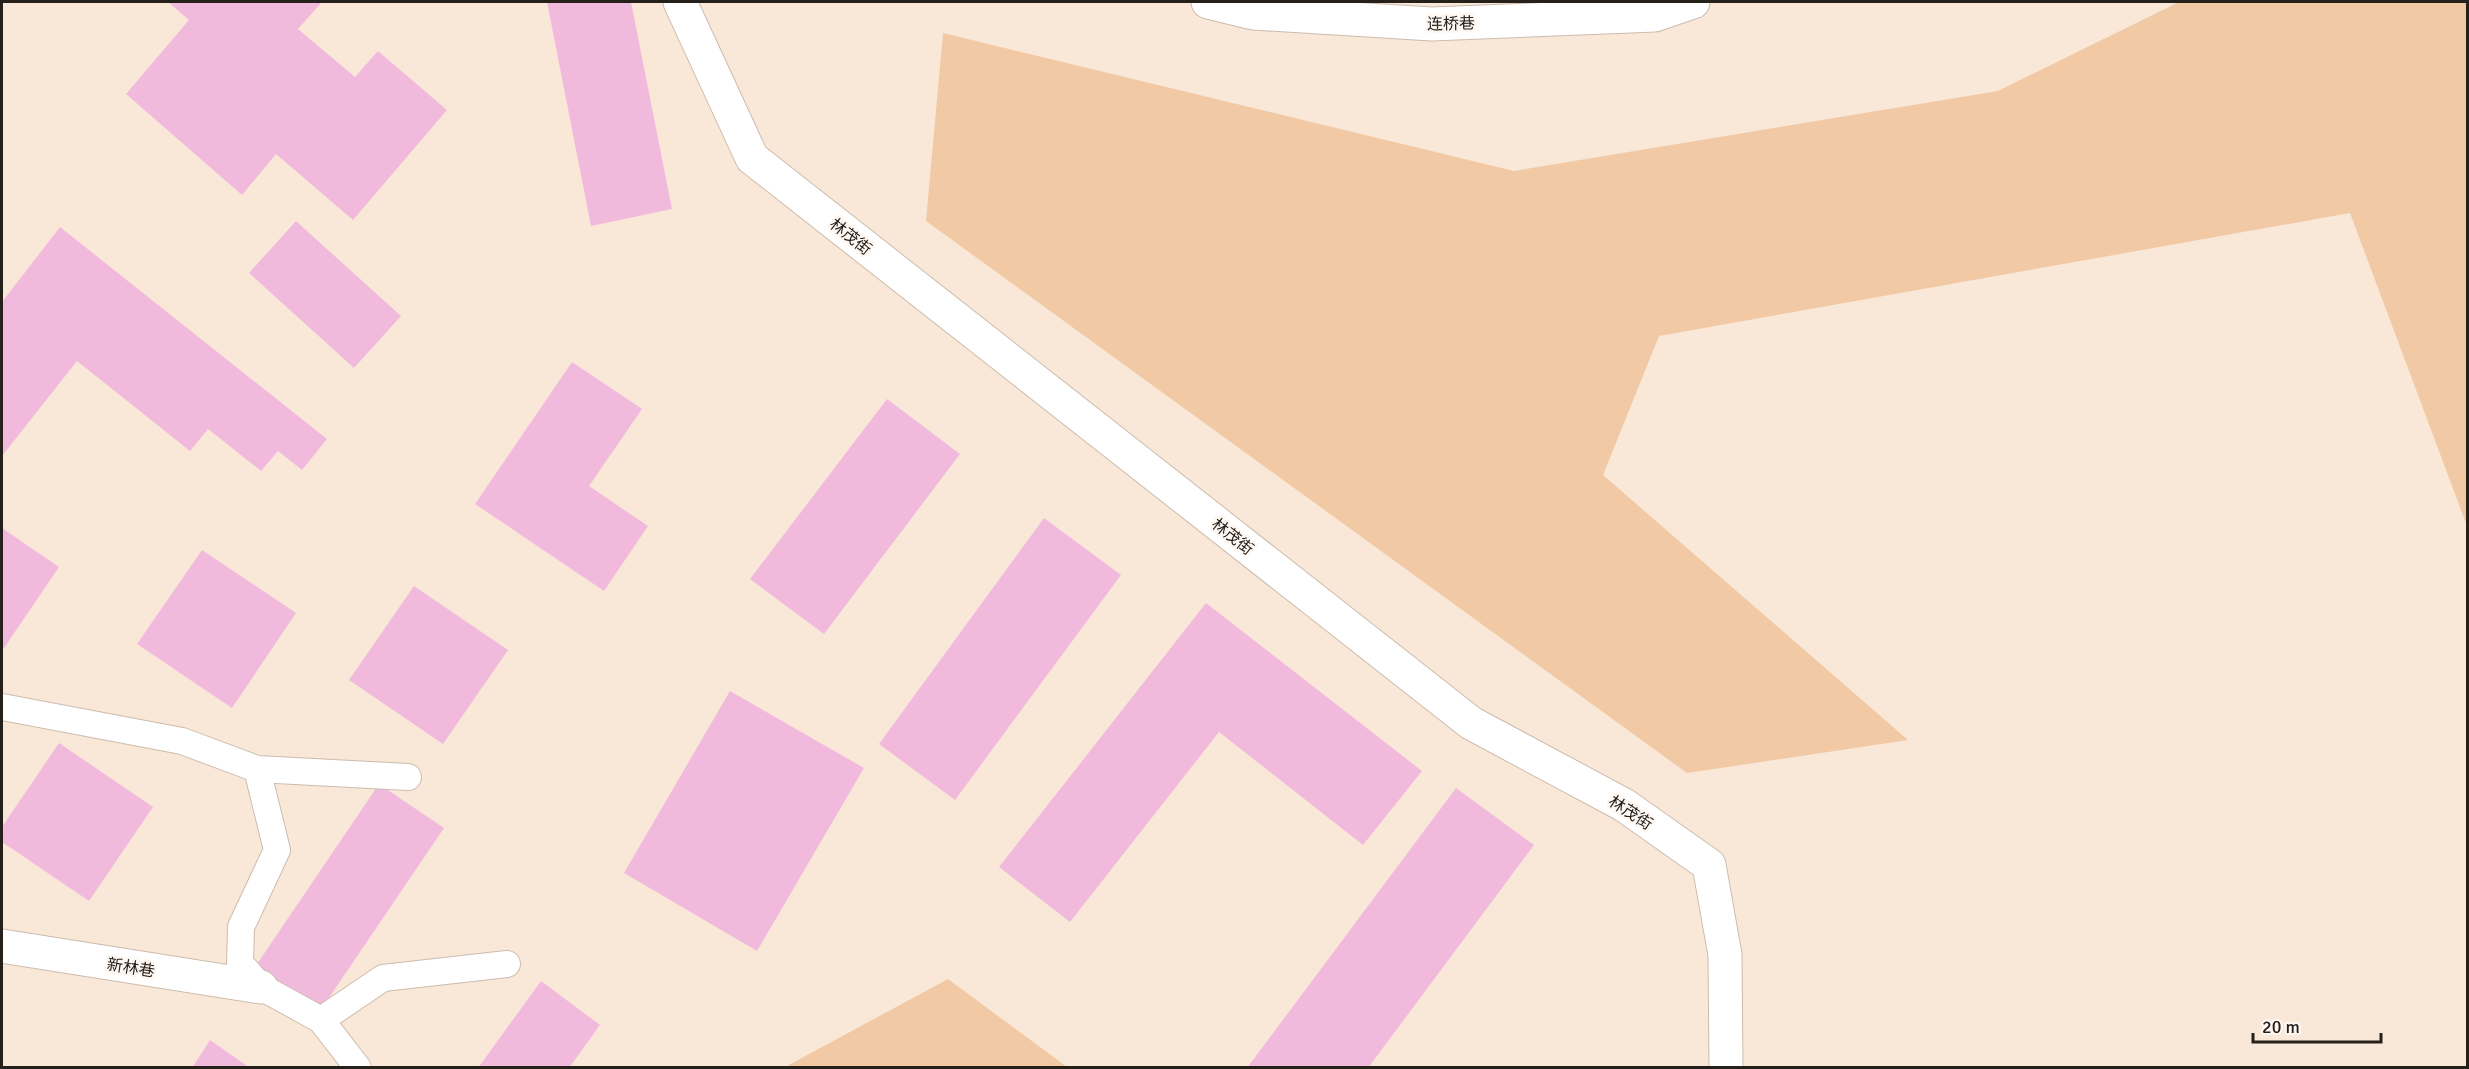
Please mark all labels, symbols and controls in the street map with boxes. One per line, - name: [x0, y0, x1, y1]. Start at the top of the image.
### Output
- street label: 连桥巷: [1427, 14, 1475, 34]
- street label: 林茂街: [825, 214, 875, 259]
- street label: 林茂街: [1207, 514, 1257, 559]
- street label: 林茂街: [1605, 791, 1656, 834]
- street label: 新林巷: [106, 954, 156, 982]
- scale bar: [2253, 1006, 2380, 1044]
- text: 20 m: [2262, 1016, 2300, 1038]

